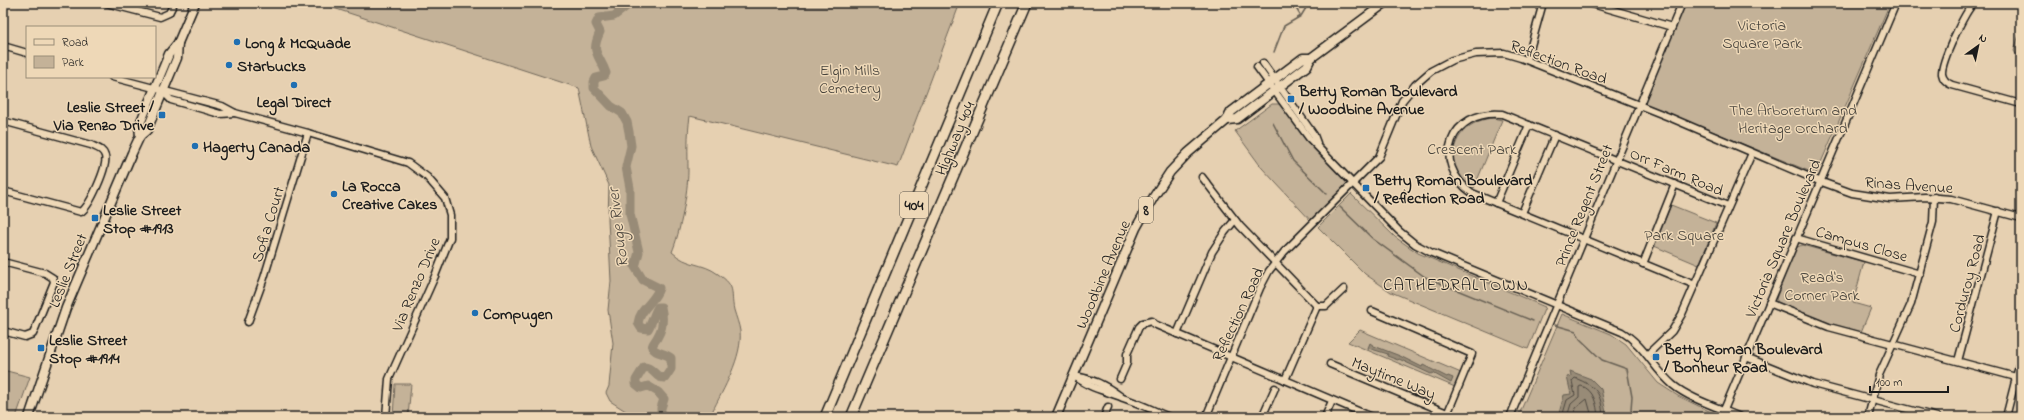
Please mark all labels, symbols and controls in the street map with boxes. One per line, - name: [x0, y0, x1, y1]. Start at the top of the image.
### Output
- park label: Victoria Square Park: [1722, 14, 1803, 56]
- legend: [26, 26, 156, 78]
- north arrow: [1958, 26, 1998, 66]
- text: N: [1975, 30, 1990, 47]
- place label: Long & McQuade: [245, 32, 351, 57]
- text: Road: [62, 34, 88, 52]
- street label: Reflection Road: [1506, 34, 1610, 92]
- marker: Long & McQuade: [232, 37, 242, 47]
- text: Park: [62, 54, 84, 72]
- place label: Starbucks: [237, 55, 306, 79]
- park label: Elgin Mills Cemetery: [819, 59, 881, 101]
- marker: Starbucks: [224, 60, 234, 70]
- marker: Legal Direct: [289, 80, 299, 90]
- place label: Betty Roman Boulevard / Woodbine Avenue: [1298, 80, 1458, 122]
- place label: Legal Direct: [257, 91, 332, 116]
- marker: Betty Roman Boulevard / Woodbine Avenue: [1286, 94, 1296, 104]
- place label: Leslie Street / Via Renzo Drive: [53, 96, 155, 138]
- street label: Highway 404: [929, 98, 982, 180]
- park label: The Arboretum and Heritage Orchard: [1729, 99, 1857, 141]
- marker: Leslie Street / Via Renzo Drive: [157, 110, 167, 120]
- place label: Hagerty Canada: [203, 136, 310, 161]
- park label: Crescent Park: [1427, 138, 1518, 162]
- street label: Prince Regent Street: [1549, 140, 1621, 271]
- marker: Hagerty Canada: [190, 141, 200, 151]
- street label: Orr Farm Road: [1626, 142, 1727, 203]
- street label: Victoria Square Boulevard: [1739, 156, 1828, 323]
- place label: Betty Roman Boulevard / Reflection Road: [1373, 169, 1533, 211]
- street label: Rinas Avenue: [1864, 171, 1955, 201]
- place label: La Rocca Creative Cakes: [342, 175, 437, 217]
- street label: Sofia Court: [246, 183, 292, 265]
- marker: Betty Roman Boulevard / Reflection Road: [1361, 183, 1371, 193]
- water label: Rouge River: [601, 184, 637, 269]
- marker: La Rocca Creative Cakes: [329, 189, 339, 199]
- road number: 404: [900, 192, 928, 218]
- road number: 8: [1139, 197, 1153, 223]
- place label: Leslie Street Stop #1913: [103, 199, 182, 241]
- marker: Leslie Street Stop #1913: [90, 213, 100, 223]
- street label: Woodbine Avenue: [1070, 216, 1138, 333]
- street label: Campus Close: [1813, 220, 1911, 270]
- park label: Park Square: [1644, 224, 1725, 248]
- street label: Leslie Street: [43, 229, 95, 312]
- street label: Corduroy Road: [1943, 232, 1993, 335]
- street label: Via Renzo Drive: [386, 233, 448, 337]
- street label: Reflection Road: [1206, 264, 1271, 366]
- park label: Read's Corner Park: [1785, 266, 1860, 308]
- district label: CATHEDRALTOWN: [1383, 273, 1529, 298]
- place label: Compugen: [483, 303, 553, 328]
- marker: Compugen: [470, 308, 480, 318]
- place label: Leslie Street Stop #1914: [49, 329, 128, 371]
- place label: Betty Roman Boulevard / Bonheur Road: [1663, 338, 1823, 380]
- marker: Leslie Street Stop #1914: [36, 343, 46, 353]
- street label: Maytime Way: [1347, 351, 1439, 407]
- marker: Betty Roman Boulevard / Bonheur Road: [1651, 352, 1661, 362]
- scale bar: [1870, 368, 1948, 394]
- text: 100 m: [1876, 374, 1903, 392]

